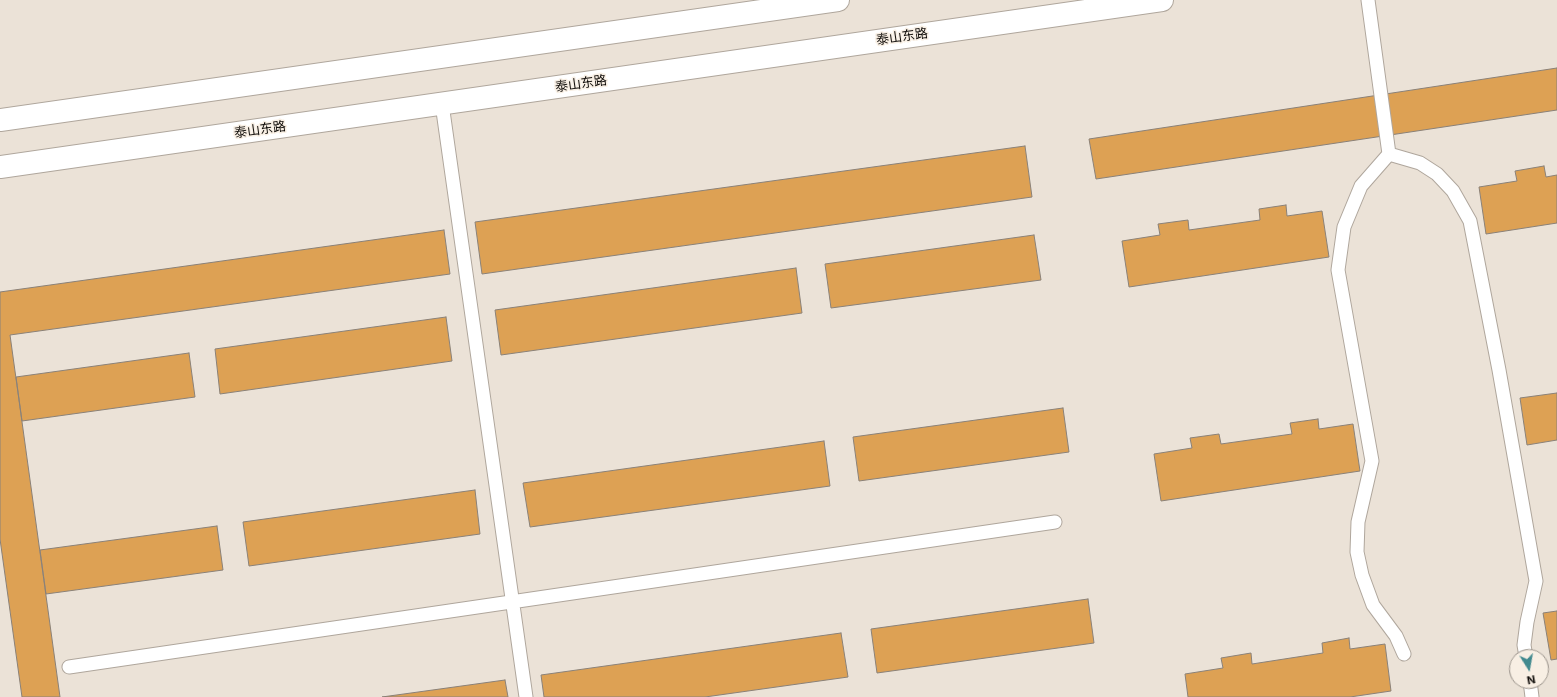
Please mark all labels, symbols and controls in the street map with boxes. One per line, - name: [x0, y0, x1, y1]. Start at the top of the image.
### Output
- street label: 泰山东路: [875, 26, 929, 48]
- street label: 泰山东路: [554, 73, 608, 95]
- street label: 泰山东路: [233, 119, 287, 141]
- north arrow: [1509, 649, 1549, 689]
- text: N: [1526, 672, 1537, 687]

